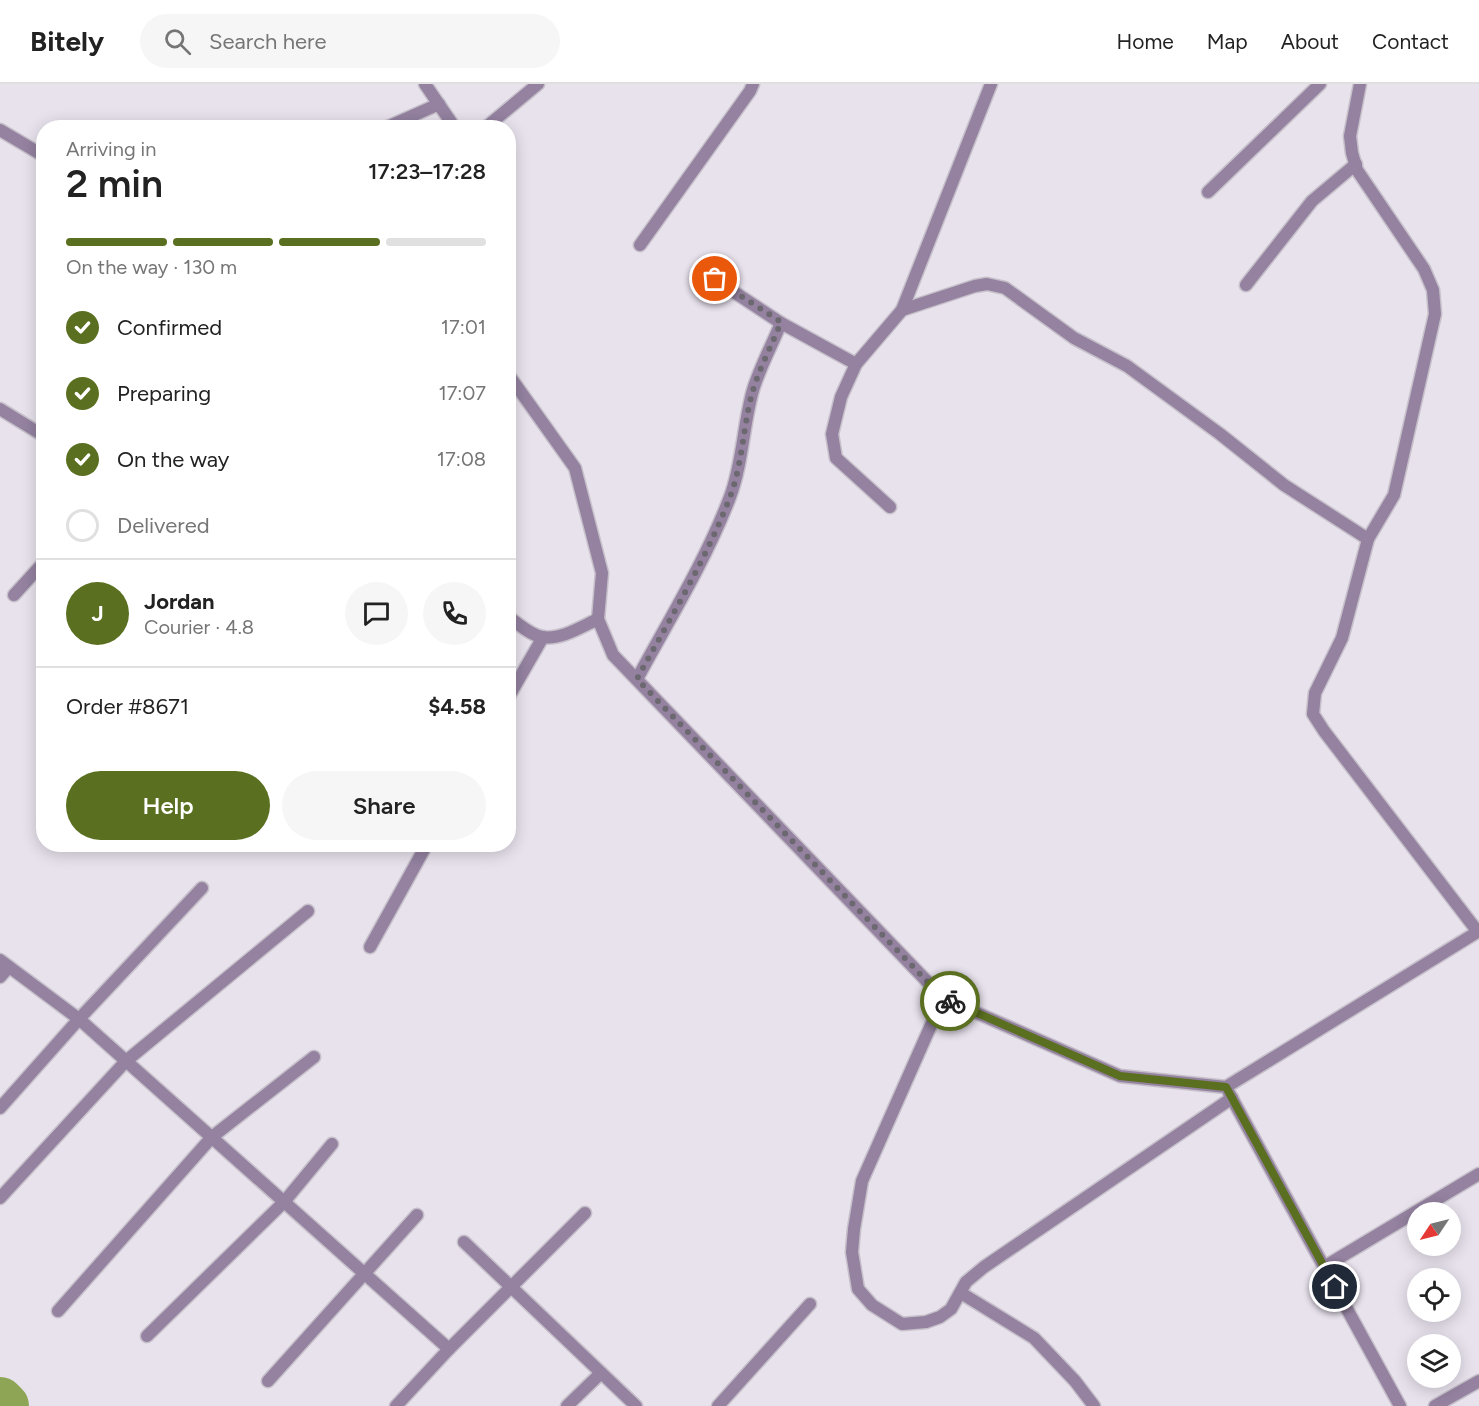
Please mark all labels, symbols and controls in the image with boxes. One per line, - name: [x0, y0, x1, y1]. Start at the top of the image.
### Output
- search box: [140, 14, 560, 68]
- text: Bitely: [30, 24, 104, 58]
- icon: search: [161, 25, 194, 58]
- text: Search here: [209, 28, 327, 55]
- text: Home: [1117, 29, 1174, 54]
- text: Map: [1207, 29, 1248, 54]
- text: About: [1281, 29, 1339, 54]
- text: Contact: [1372, 29, 1449, 54]
- text: Arriving in: [66, 137, 156, 161]
- text: 17:23–17:28: [368, 158, 486, 185]
- text: 2 min: [66, 160, 163, 207]
- pin: [689, 253, 740, 304]
- text: On the way · 130 m: [66, 255, 237, 279]
- icon: bag: [698, 262, 731, 295]
- icon: check: [66, 311, 99, 344]
- text: Confirmed: [117, 314, 222, 341]
- text: 17:01: [441, 315, 486, 339]
- icon: check: [66, 377, 99, 410]
- text: Preparing: [117, 380, 211, 407]
- text: 17:07: [438, 381, 486, 405]
- icon: check: [66, 443, 99, 476]
- text: On the way: [117, 446, 229, 473]
- text: 17:08: [437, 447, 486, 471]
- text: Delivered: [117, 512, 210, 539]
- button: chat: [345, 582, 408, 645]
- button: phone: [423, 582, 486, 645]
- text: Jordan: [144, 588, 215, 615]
- text: J: [91, 600, 104, 627]
- text: Courier · 4.8: [144, 615, 254, 639]
- text: Order #8671: [66, 693, 189, 720]
- text: $4.58: [428, 693, 486, 720]
- button: Help: [66, 771, 270, 840]
- button: Share: [282, 771, 486, 840]
- courier: [920, 971, 980, 1031]
- icon: bike: [934, 985, 967, 1018]
- north arrow: [1407, 1202, 1461, 1256]
- map controls: [1407, 1202, 1461, 1388]
- pin: [1309, 1261, 1360, 1312]
- button: locate: [1407, 1268, 1461, 1322]
- icon: home: [1318, 1270, 1351, 1303]
- button: layers: [1407, 1334, 1461, 1388]

